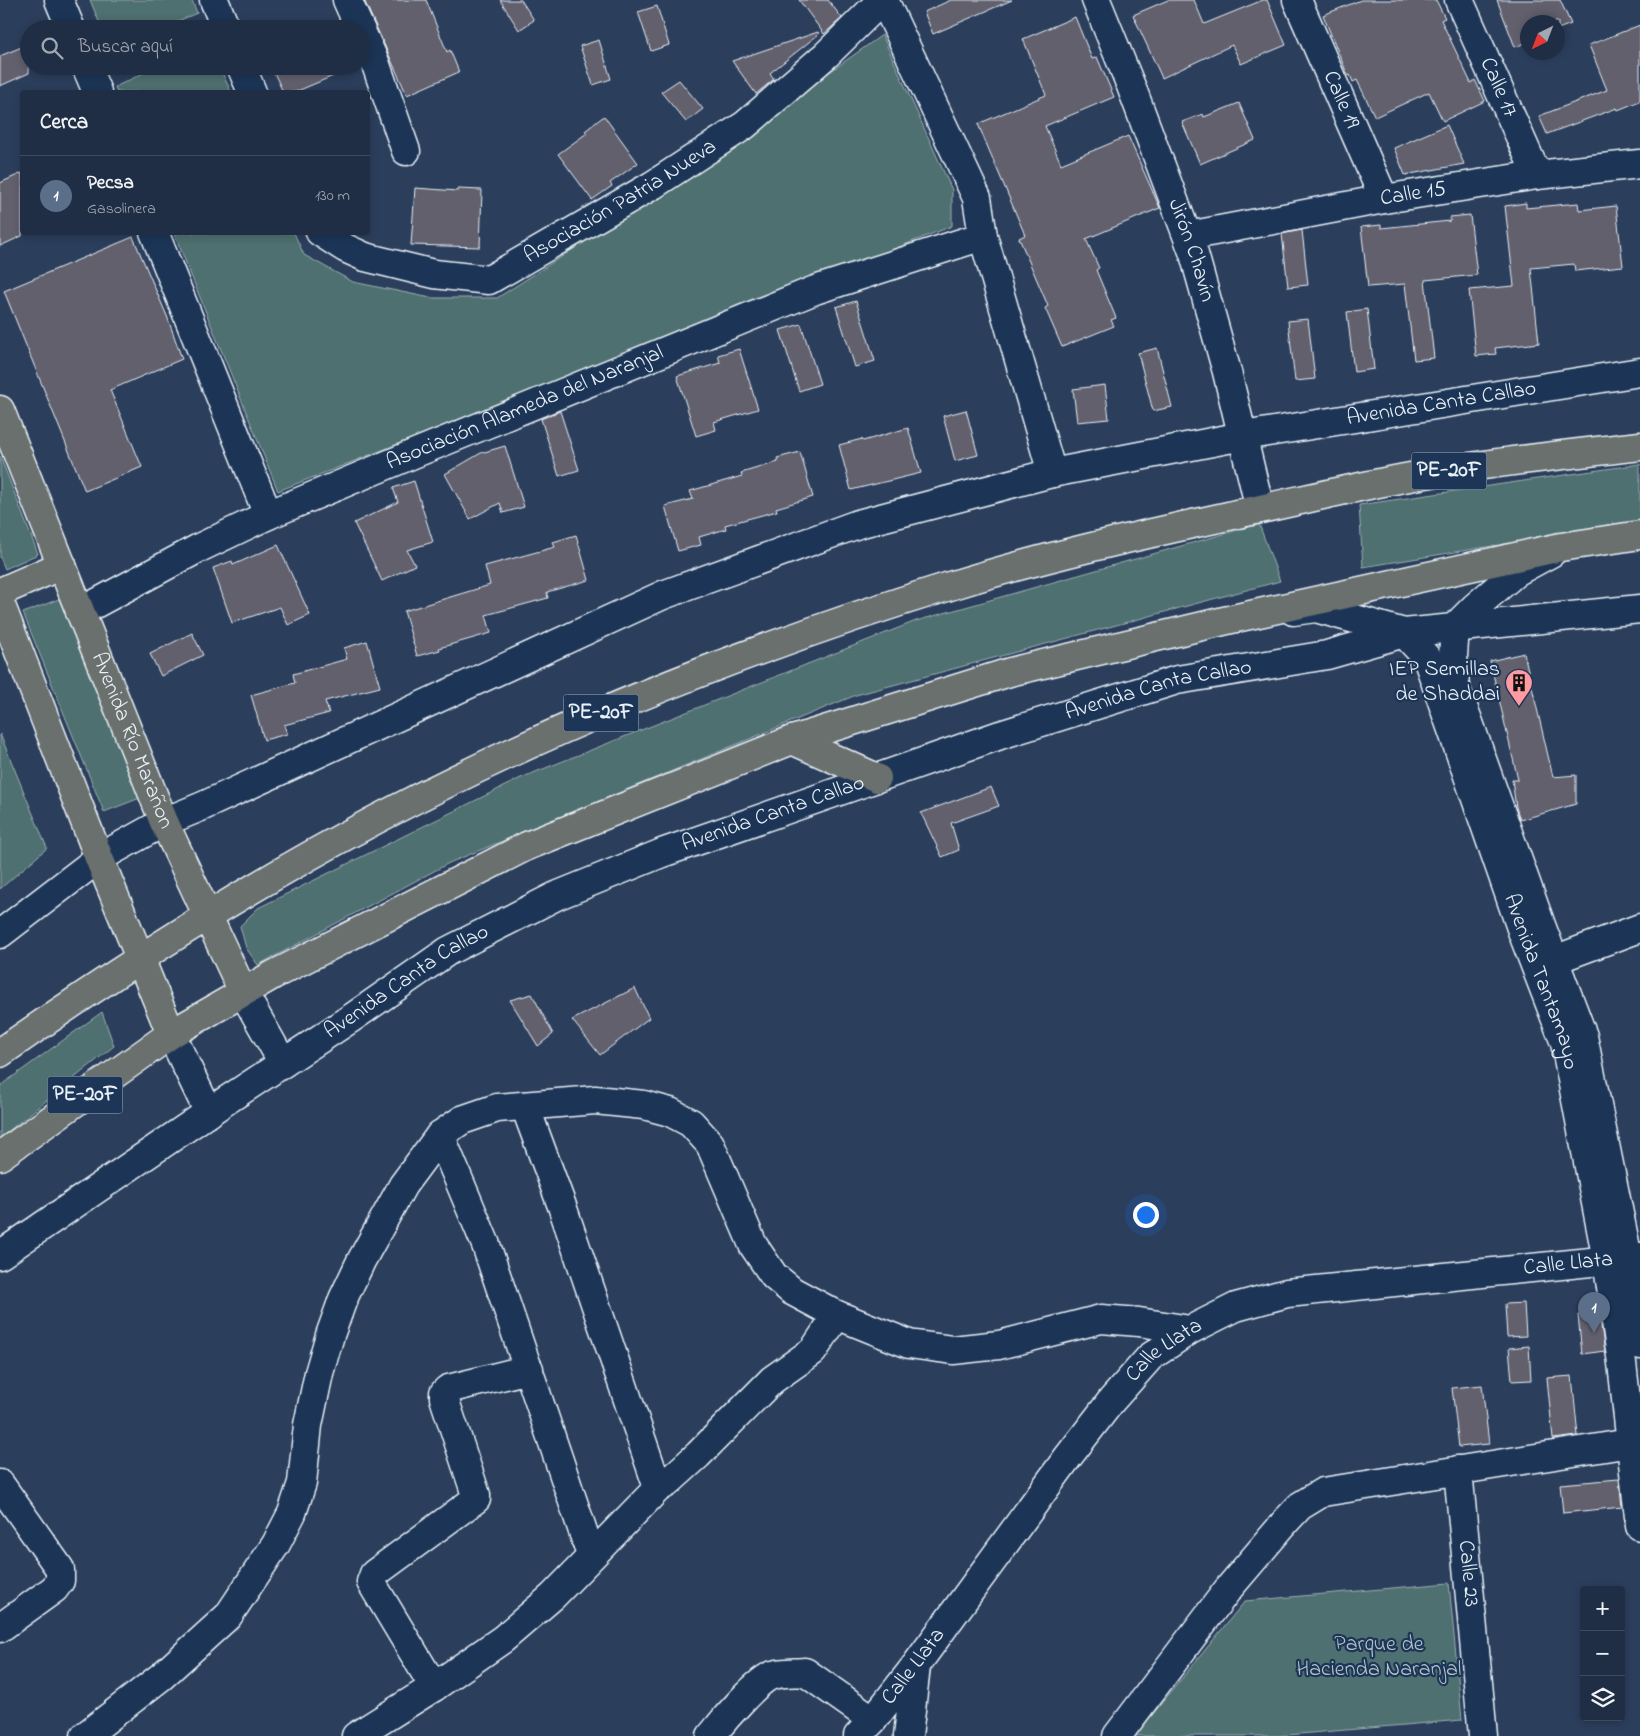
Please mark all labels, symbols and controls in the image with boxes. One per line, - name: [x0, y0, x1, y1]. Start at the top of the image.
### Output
- north arrow: [1520, 15, 1565, 60]
- search box: [20, 20, 370, 75]
- icon: search: [38, 34, 66, 62]
- text: Buscar aquí: [78, 34, 173, 61]
- street label: Calle 17: [1471, 52, 1525, 123]
- street label: Calle 19: [1314, 66, 1368, 134]
- text: Cerca: [40, 108, 88, 138]
- street label: Asociación Patria Nueva: [518, 131, 723, 272]
- text: Pecsa: [87, 170, 134, 197]
- street label: Calle 15: [1378, 173, 1448, 215]
- text: 1: [53, 184, 59, 208]
- text: 130 m: [315, 184, 350, 208]
- street label: Jirón Chavín: [1159, 194, 1223, 306]
- text: Gasolinera: [87, 197, 156, 221]
- street label: Asociación Alameda del Naranjal: [382, 337, 669, 479]
- street label: Avenida Canta Callao: [1344, 373, 1539, 435]
- road number: PE-20F: [1412, 452, 1486, 490]
- street label: Avenida Río Marañon: [82, 648, 181, 834]
- street label: Avenida Canta Callao: [1061, 652, 1254, 730]
- place label: IEP Semillas de Shaddai: [1389, 654, 1500, 711]
- building icon: IEP Semillas de Shaddai: [1504, 668, 1534, 707]
- road number: PE-20F: [564, 694, 638, 731]
- street label: Avenida Canta Callao: [678, 767, 869, 861]
- street label: Avenida Tantamayo: [1494, 890, 1586, 1072]
- street label: Avenida Canta Callao: [318, 917, 495, 1048]
- road number: PE-20F: [48, 1076, 122, 1114]
- your location: [1133, 1202, 1159, 1228]
- street label: Calle Llata: [1522, 1244, 1614, 1285]
- pin: 1: [1578, 1292, 1610, 1333]
- street label: Calle Llata: [1118, 1310, 1208, 1390]
- street label: Calle 23: [1449, 1539, 1487, 1608]
- map controls: [1580, 1586, 1625, 1721]
- button: +: [1580, 1586, 1625, 1631]
- street label: Calle Llata: [874, 1622, 954, 1712]
- park label: Parque de Hacienda Naranjal: [1296, 1629, 1462, 1686]
- button: −: [1580, 1631, 1625, 1676]
- button: layers: [1580, 1676, 1625, 1721]

